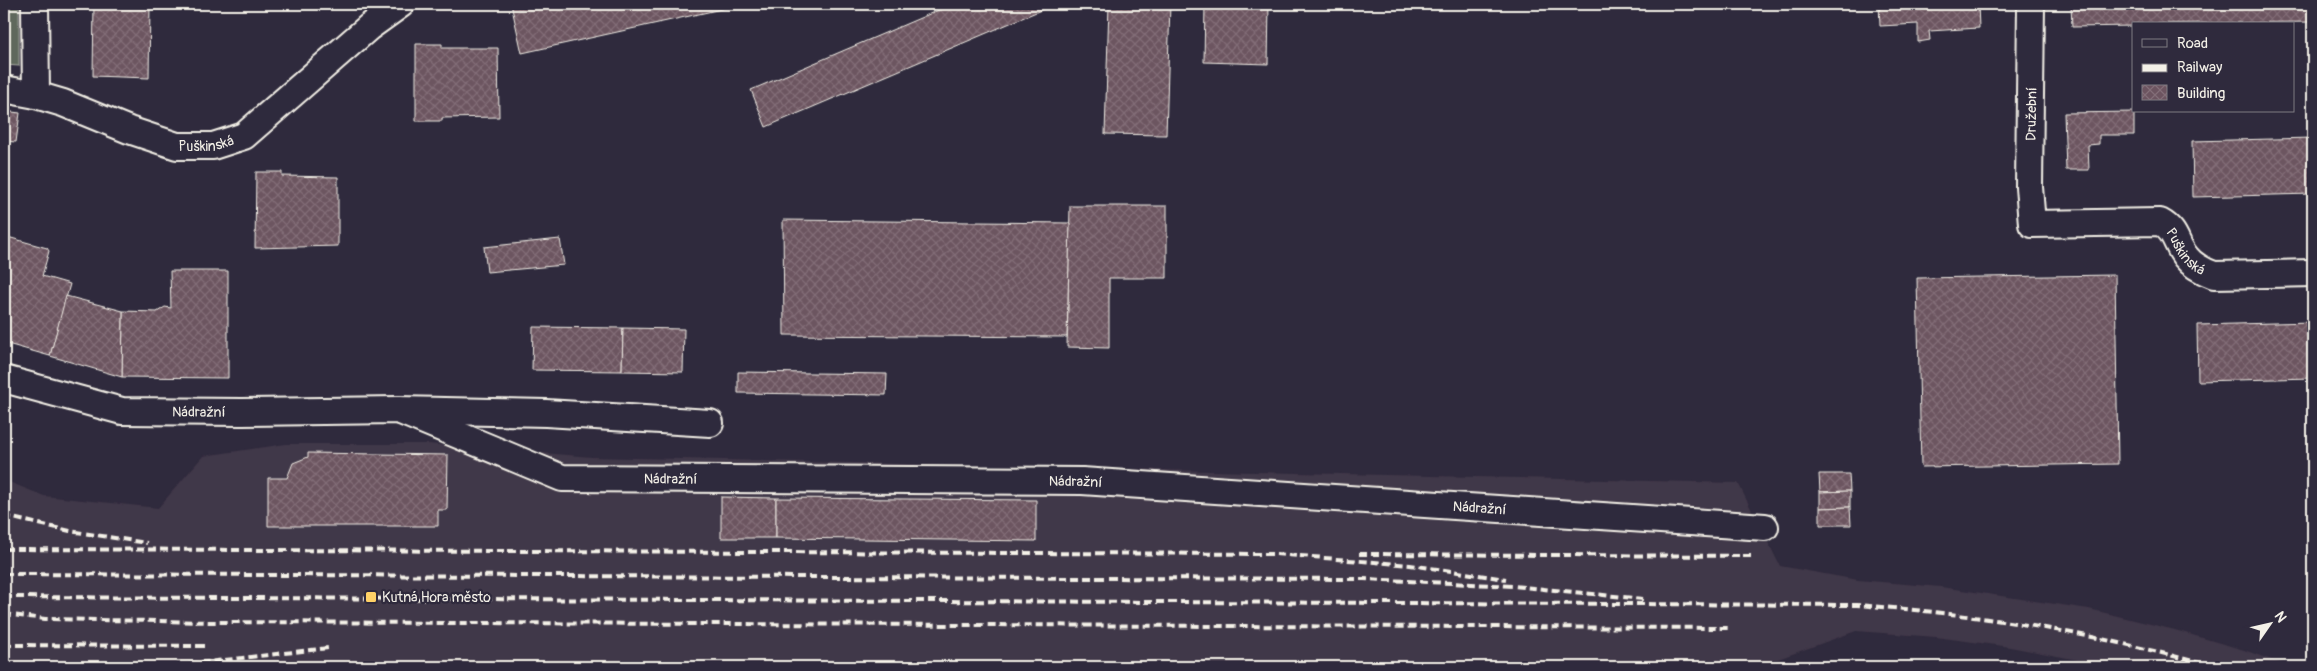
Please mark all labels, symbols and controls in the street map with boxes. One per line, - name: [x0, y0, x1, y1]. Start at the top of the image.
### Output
- legend: [2132, 22, 2294, 112]
- text: Road: [2177, 34, 2208, 53]
- text: Railway: [2177, 58, 2223, 77]
- text: Building: [2177, 84, 2225, 103]
- street label: Družební: [2023, 87, 2040, 141]
- street label: Puškinská: [179, 132, 236, 155]
- street label: Puškinská: [2162, 225, 2208, 279]
- street label: Nádražní: [172, 403, 226, 421]
- street label: Nádražní: [644, 470, 697, 488]
- street label: Nádražní: [1049, 473, 1103, 491]
- street label: Nádražní: [1452, 498, 1507, 519]
- place label: Kutná Hora město: [382, 589, 491, 606]
- marker: Kutná Hora město: [364, 590, 378, 604]
- north arrow: [2244, 598, 2294, 648]
- text: N: [2271, 608, 2290, 626]

